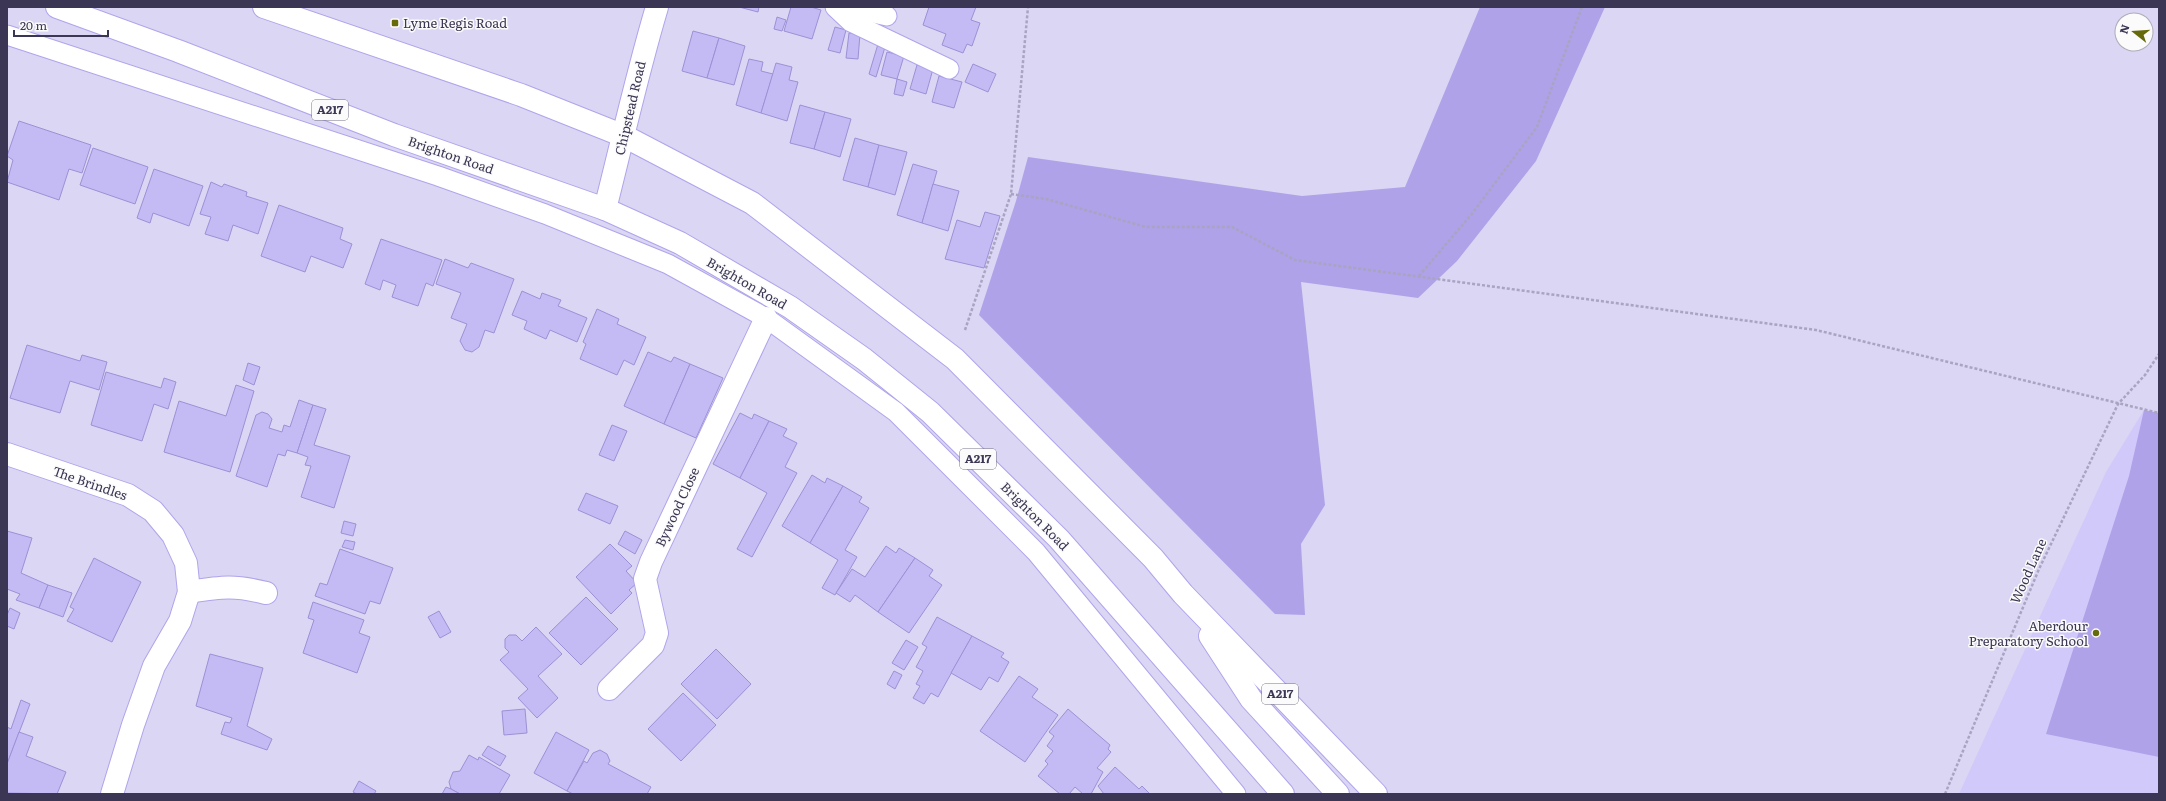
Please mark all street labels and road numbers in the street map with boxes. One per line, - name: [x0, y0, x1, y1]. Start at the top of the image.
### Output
- street label: Chipstead Road: [609, 59, 650, 157]
- road number: A217: [312, 100, 348, 120]
- street label: Brighton Road: [406, 131, 497, 178]
- street label: Brighton Road: [704, 252, 791, 313]
- road number: A217: [960, 449, 996, 469]
- street label: The Brindles: [50, 461, 130, 504]
- street label: Bywood Close: [650, 464, 703, 550]
- street label: Brighton Road: [997, 477, 1074, 554]
- street label: Wood Lane: [2005, 535, 2050, 606]
- road number: A217: [1262, 684, 1298, 704]

